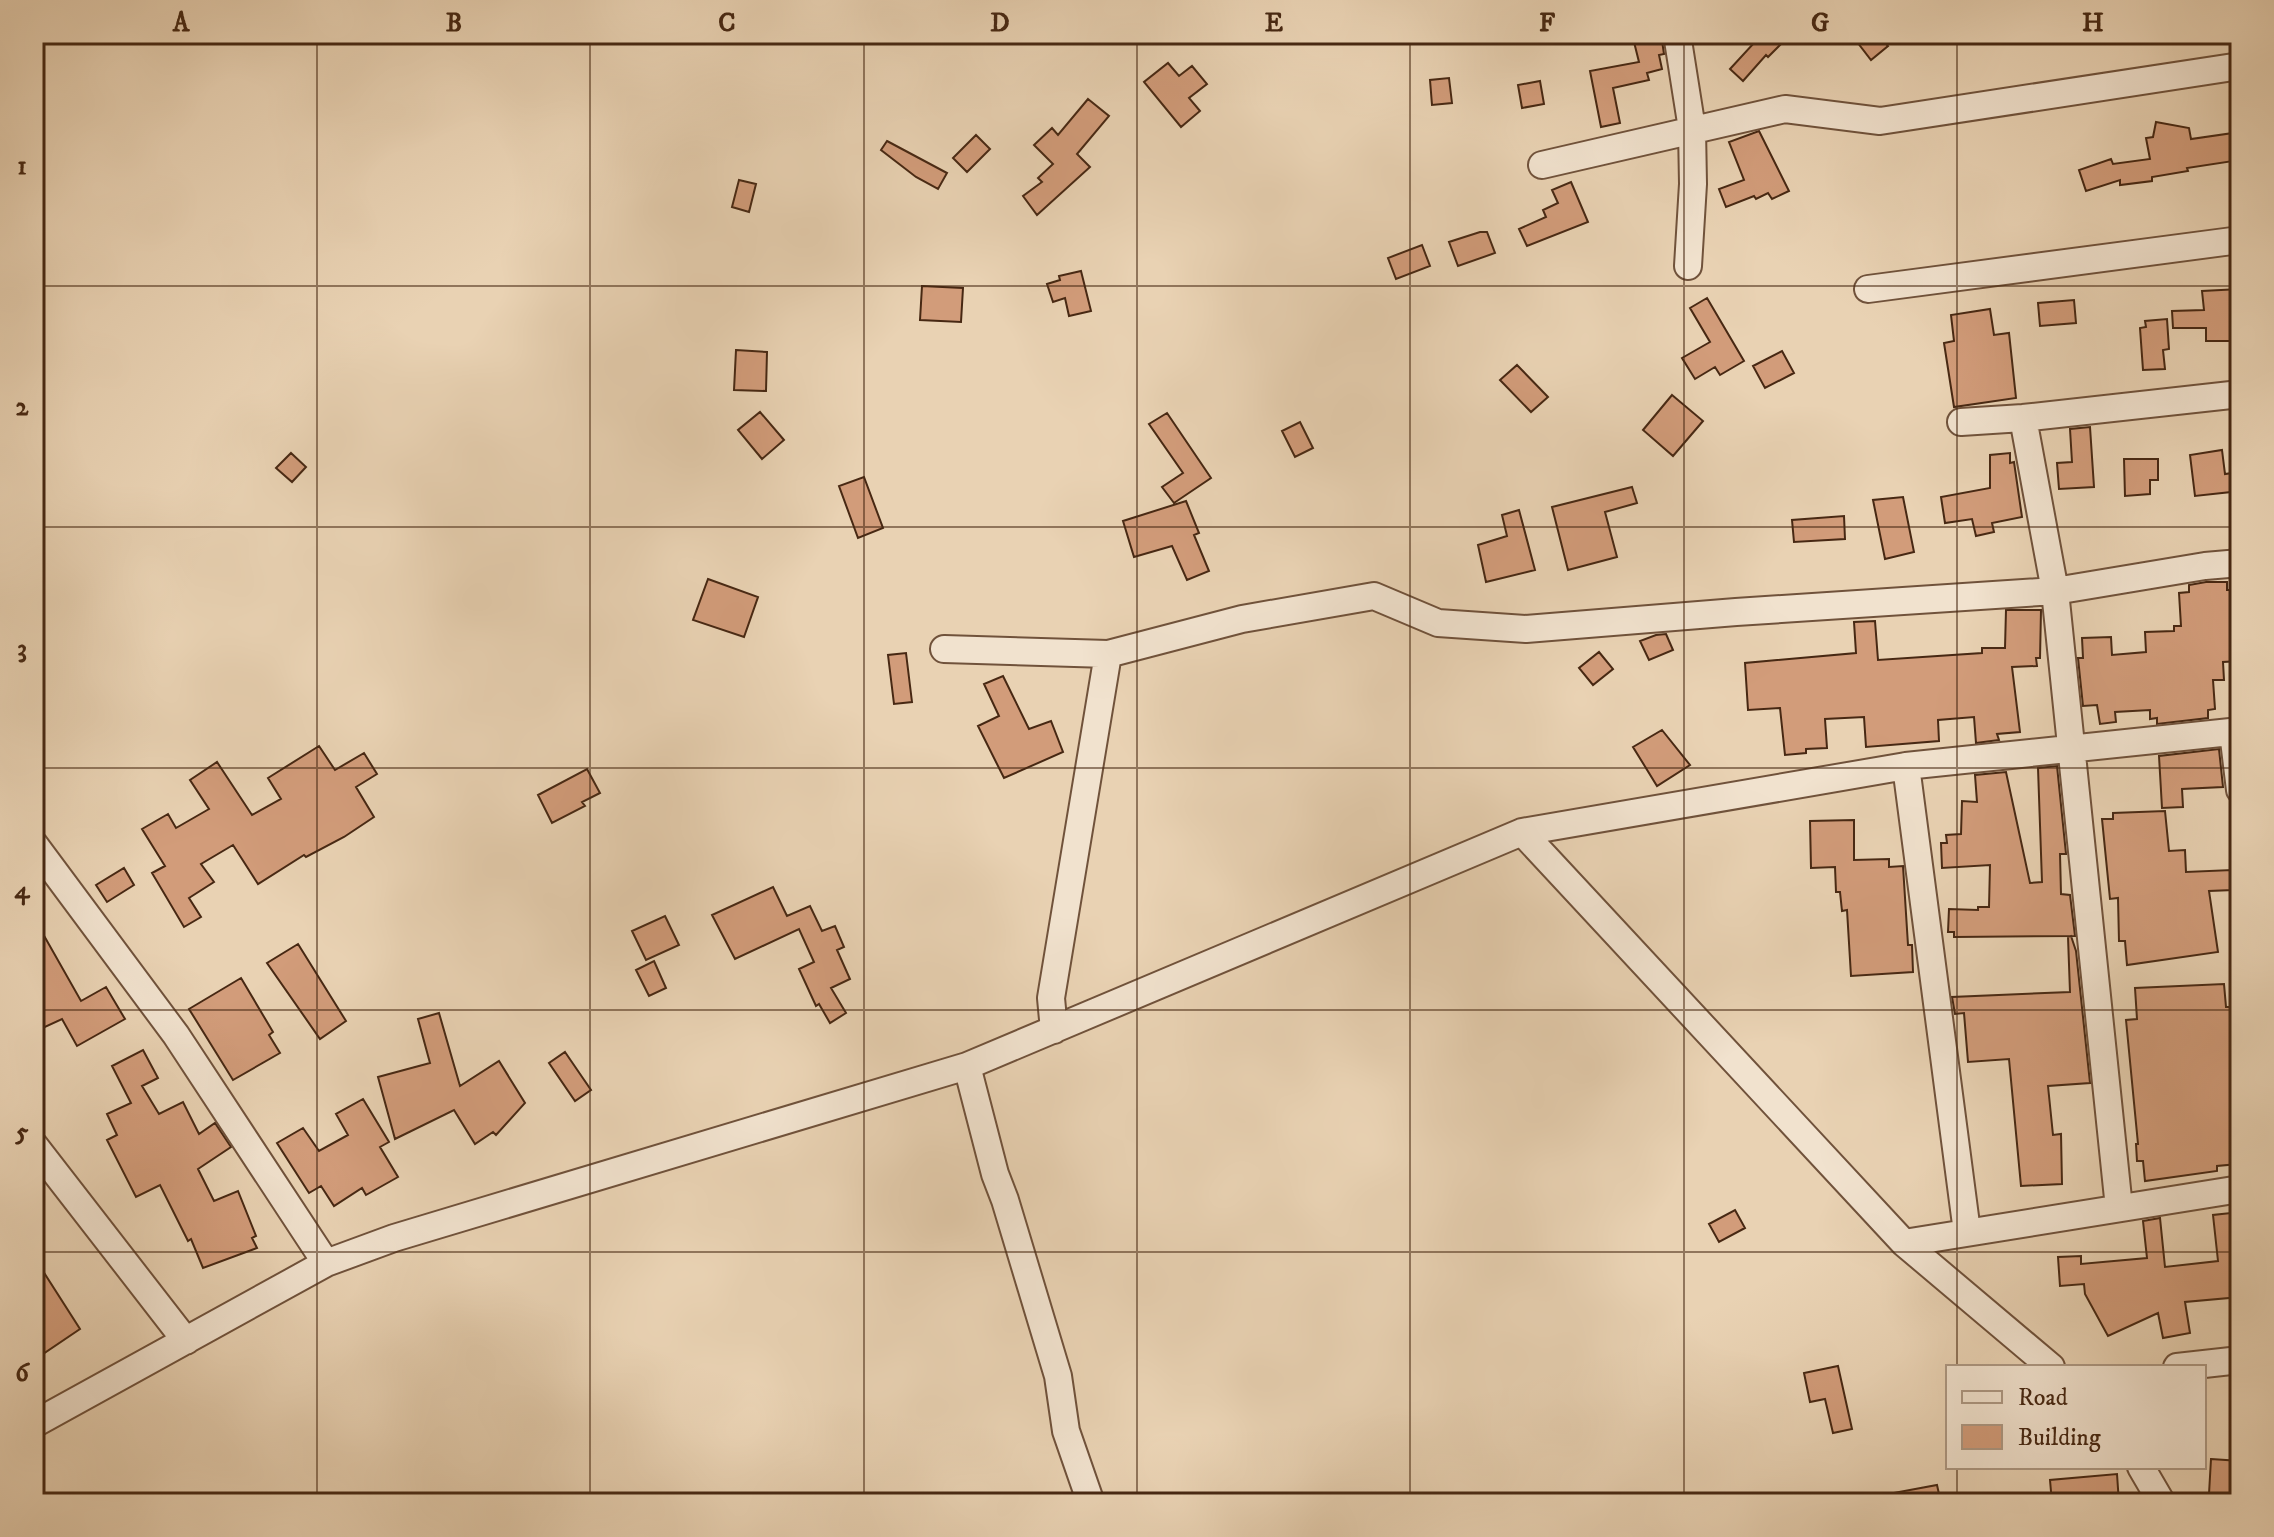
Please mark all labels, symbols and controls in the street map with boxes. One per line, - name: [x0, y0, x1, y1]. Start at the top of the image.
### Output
- text: A: [172, 7, 191, 40]
- text: B: [446, 7, 462, 40]
- text: C: [718, 7, 736, 40]
- text: D: [990, 7, 1010, 40]
- text: E: [1265, 7, 1283, 40]
- text: F: [1539, 7, 1556, 40]
- text: G: [1811, 7, 1829, 40]
- text: H: [2082, 7, 2104, 40]
- text: 1: [17, 150, 27, 183]
- text: 2: [16, 391, 30, 424]
- text: 3: [17, 633, 27, 666]
- text: 4: [15, 874, 31, 907]
- text: 5: [15, 1116, 29, 1149]
- text: 6: [15, 1357, 30, 1390]
- legend: [1946, 1365, 2206, 1469]
- text: Road: [2018, 1383, 2068, 1413]
- text: Building: [2018, 1423, 2101, 1453]

